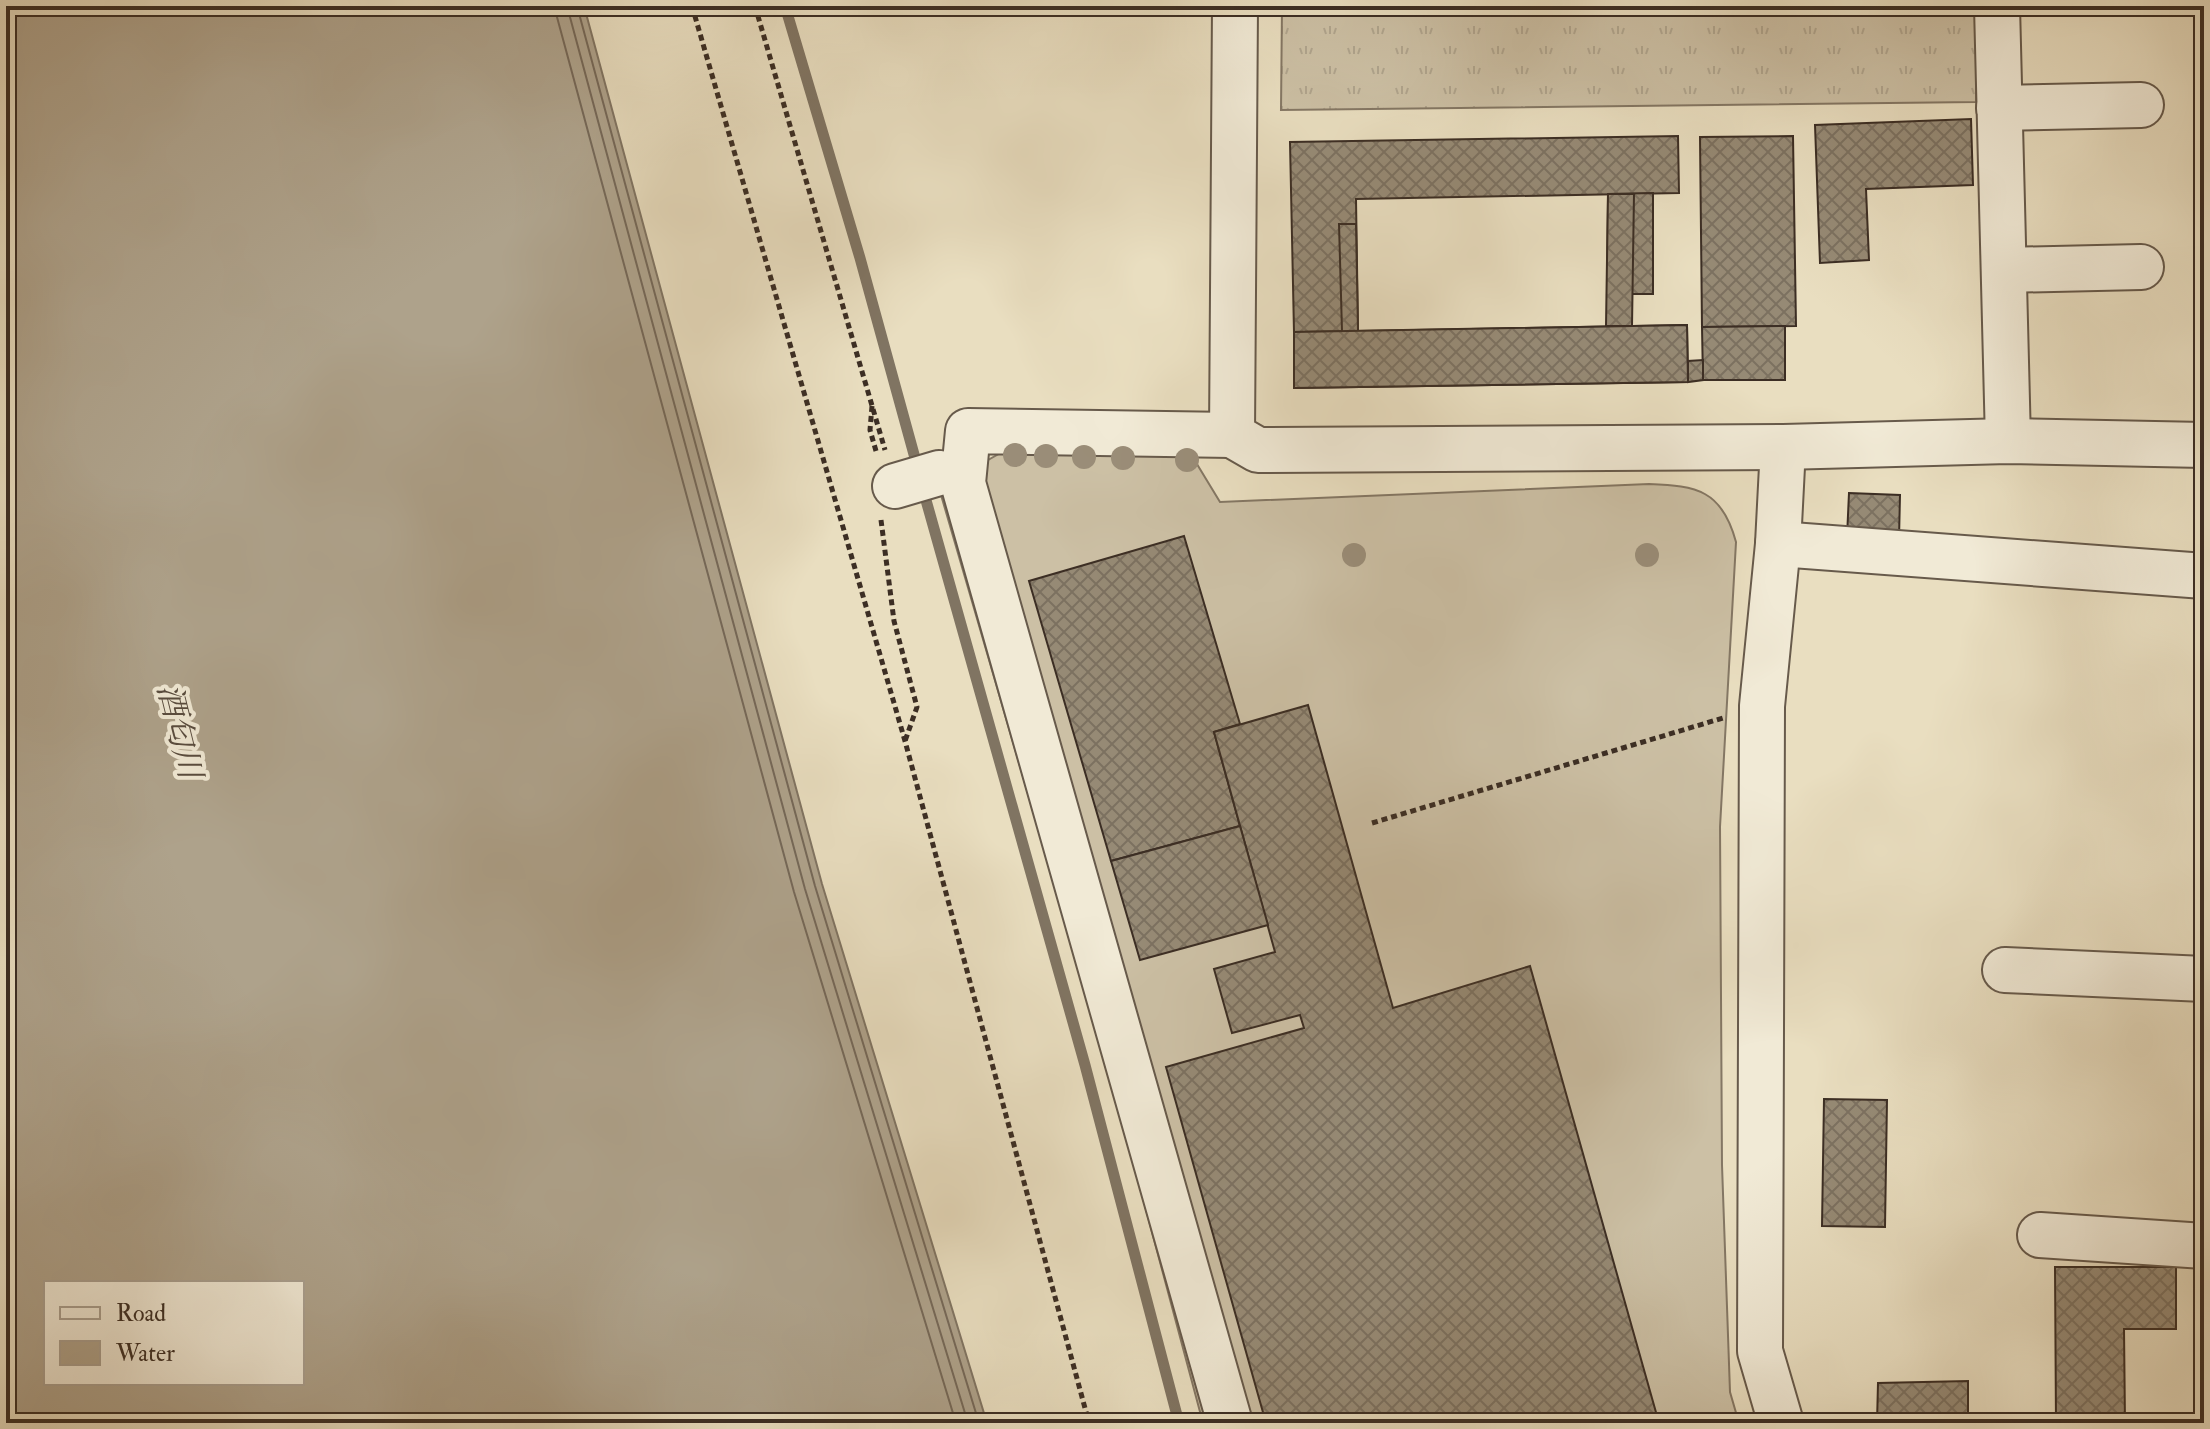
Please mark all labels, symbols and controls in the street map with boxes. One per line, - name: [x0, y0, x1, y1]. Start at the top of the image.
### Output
- water label: 酒匂川: [148, 680, 211, 785]
- legend: [44, 1281, 304, 1385]
- text: Road: [116, 1298, 166, 1329]
- text: Water: [115, 1338, 175, 1369]

